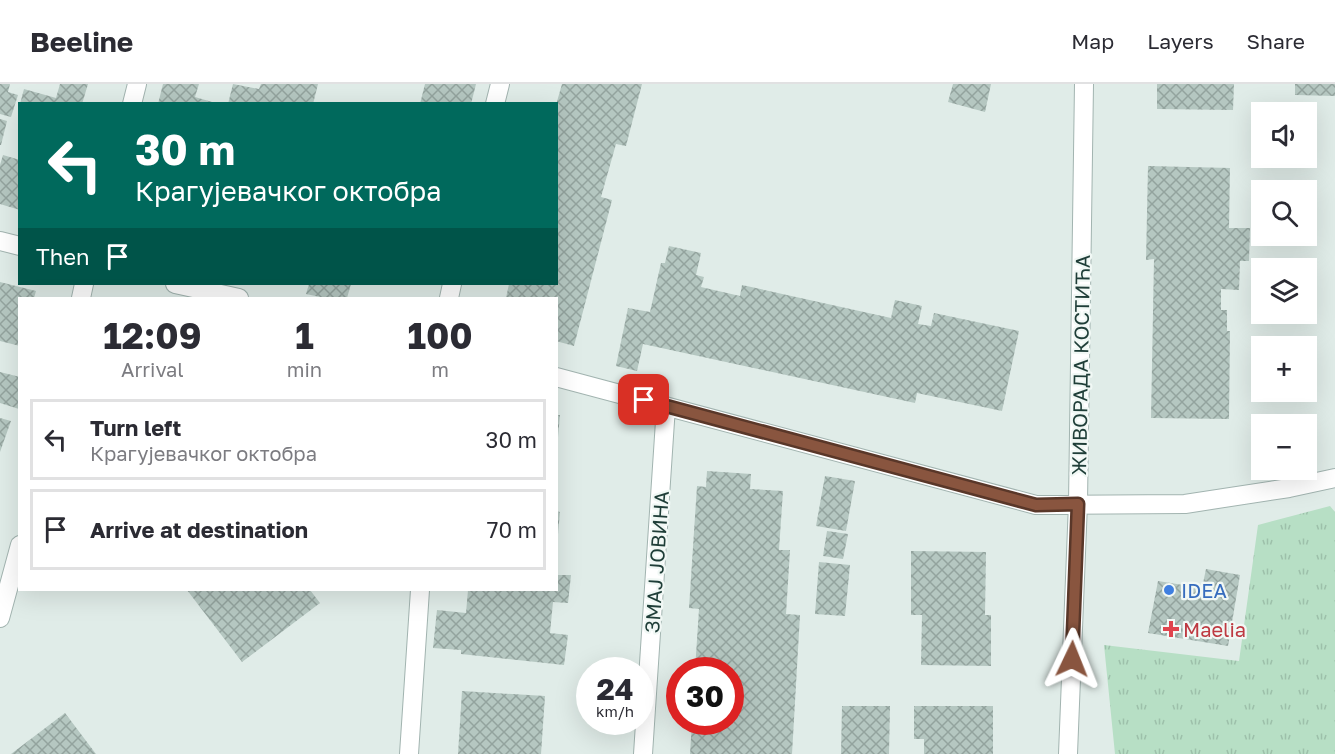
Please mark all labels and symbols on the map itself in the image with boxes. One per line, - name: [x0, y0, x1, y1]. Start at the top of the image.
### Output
- street label: ЖИВОРАДА КОСТИЋА: [1066, 254, 1094, 476]
- pin: [618, 374, 669, 425]
- street label: ЗМАЈ ЈОВИНА: [639, 490, 673, 634]
- place label: IDEA: [1181, 578, 1227, 602]
- marker: IDEA: [1162, 583, 1176, 597]
- place label: Maelia: [1183, 617, 1246, 641]
- marker: Maelia: [1164, 622, 1178, 636]
- position arrow: [1040, 627, 1104, 691]
- speed limit sign: 30: [666, 657, 744, 735]

